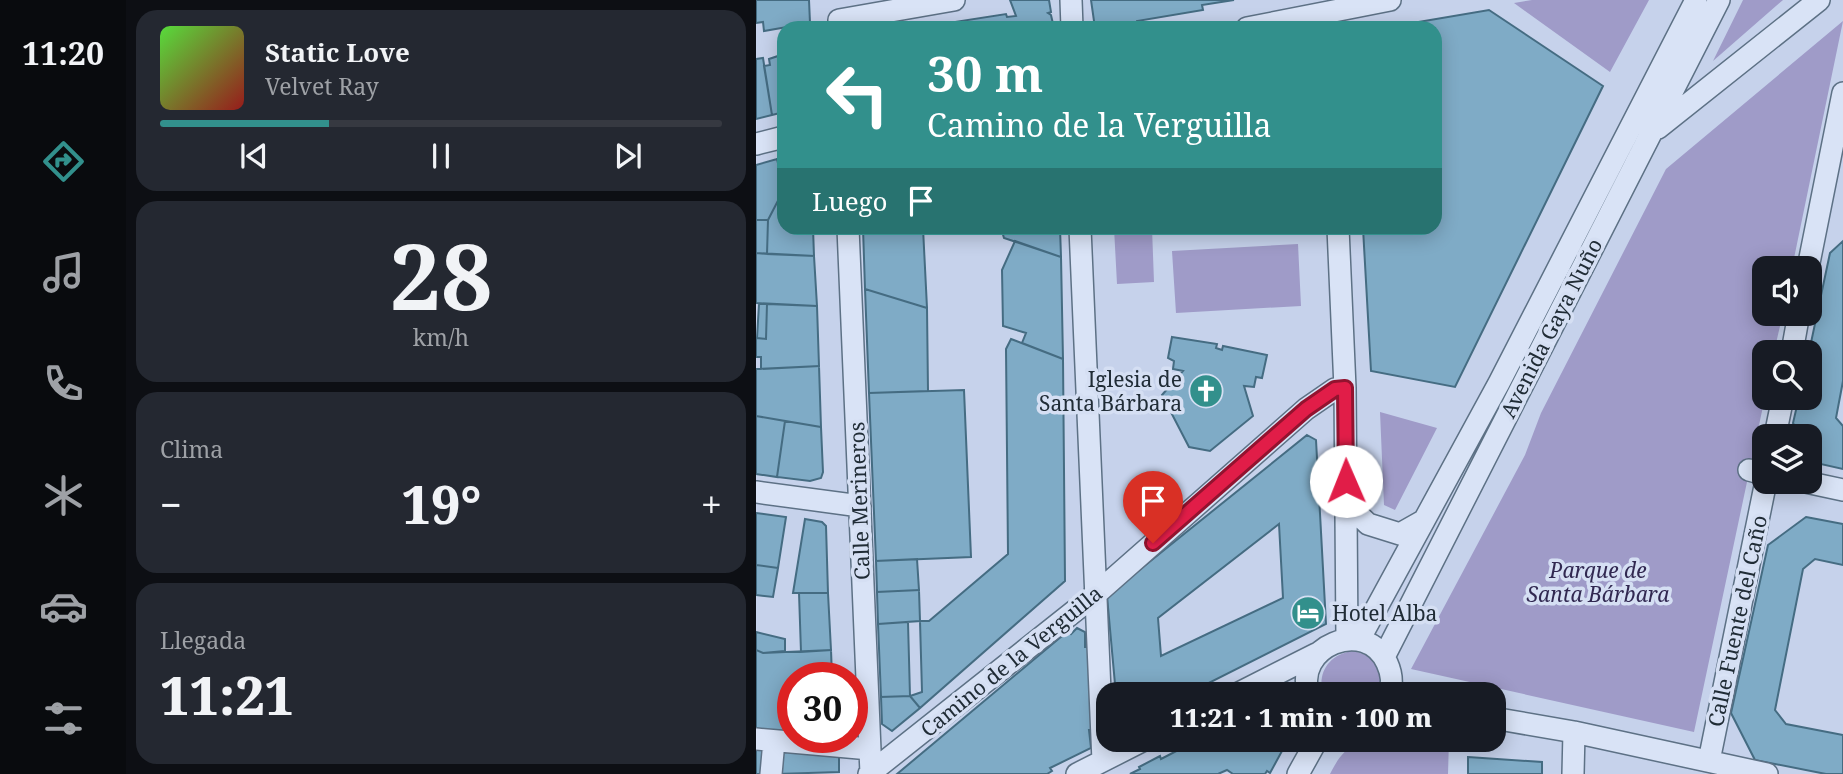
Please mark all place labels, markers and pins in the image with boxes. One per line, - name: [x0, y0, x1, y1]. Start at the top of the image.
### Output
- place label: Iglesia de Santa Bárbara: [1039, 365, 1182, 417]
- church icon: Iglesia de Santa Bárbara: [1187, 372, 1225, 410]
- pin: [1123, 471, 1183, 543]
- hotel icon: Hotel Alba: [1289, 594, 1327, 632]
- place label: Hotel Alba: [1332, 599, 1437, 627]

